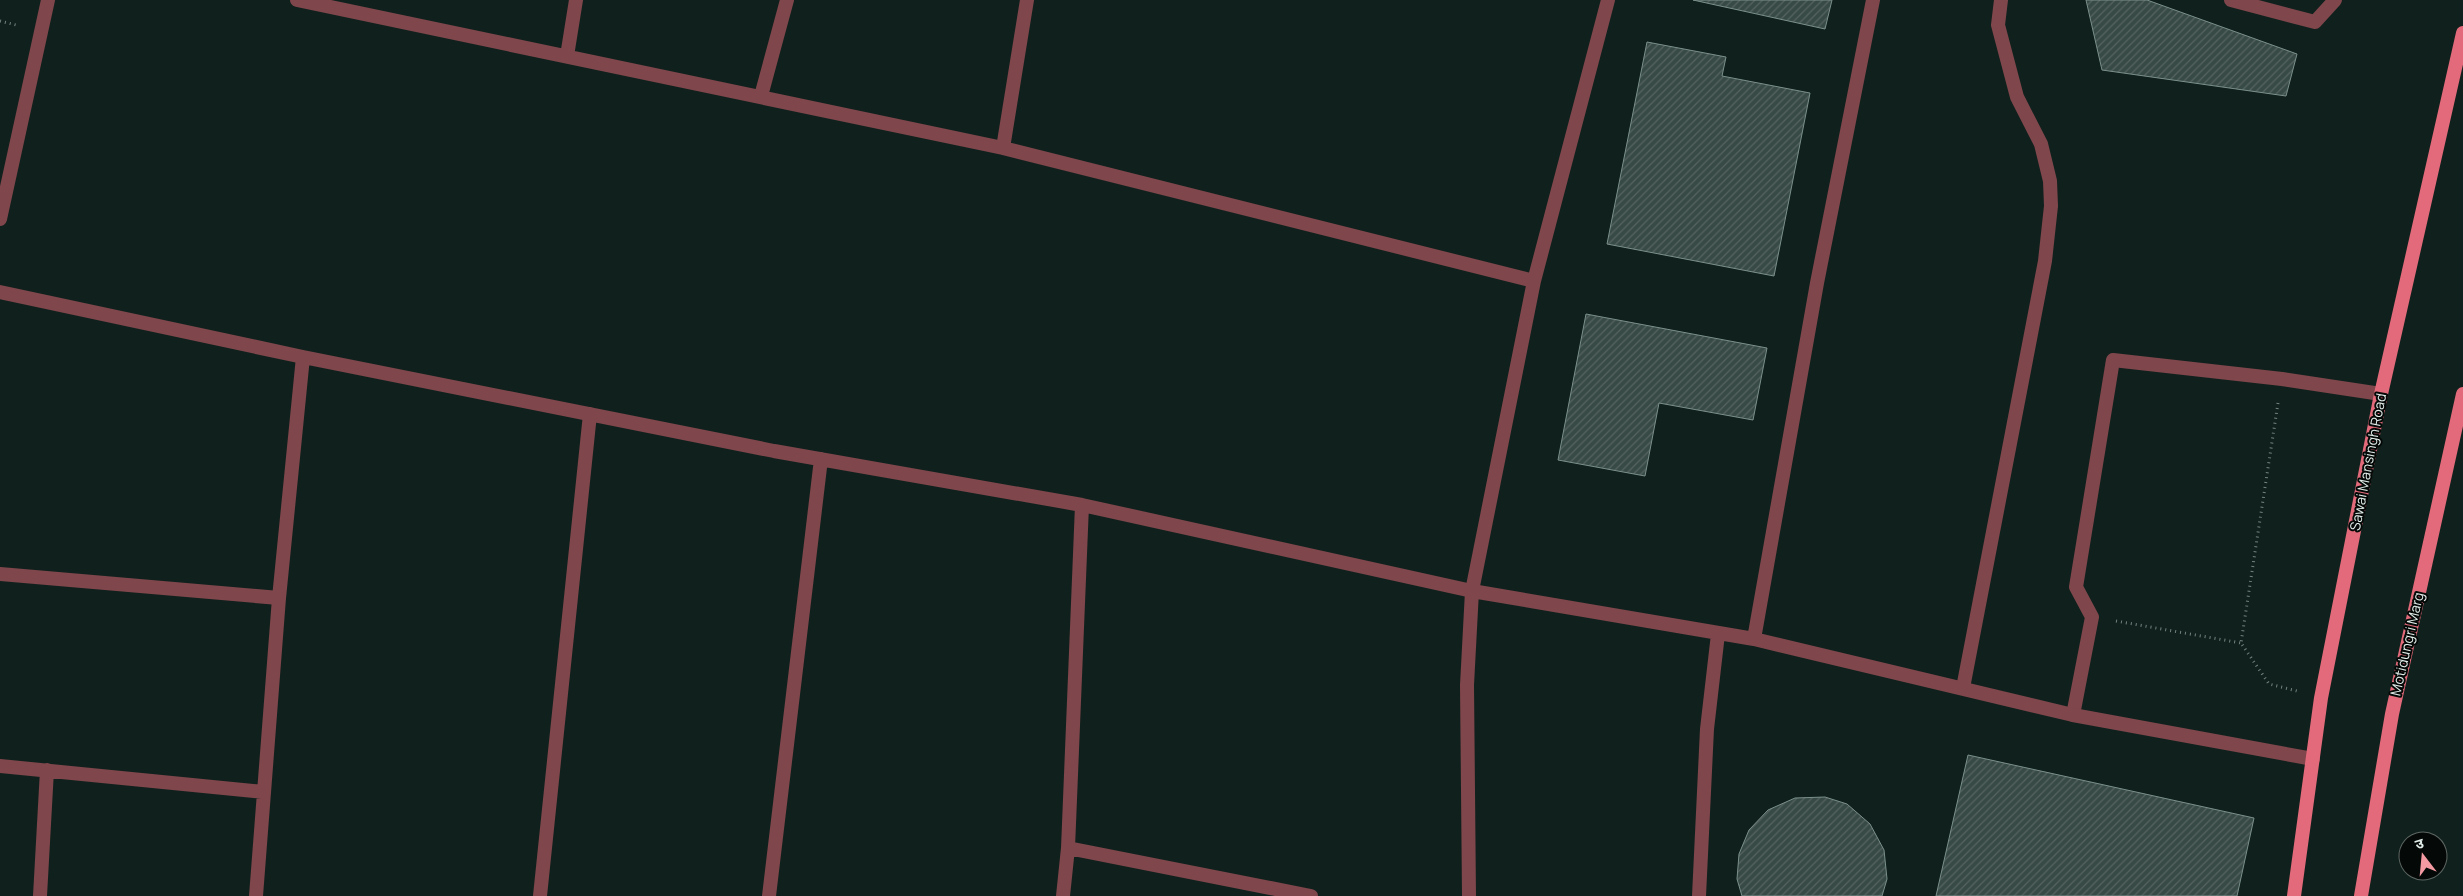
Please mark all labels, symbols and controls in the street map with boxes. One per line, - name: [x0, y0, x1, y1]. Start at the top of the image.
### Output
- street label: Sawai Mansingh Road: [2345, 392, 2390, 532]
- street label: Motidungri Marg: [2385, 590, 2428, 698]
- north arrow: [2398, 831, 2448, 881]
- text: उ: [2413, 833, 2427, 853]

